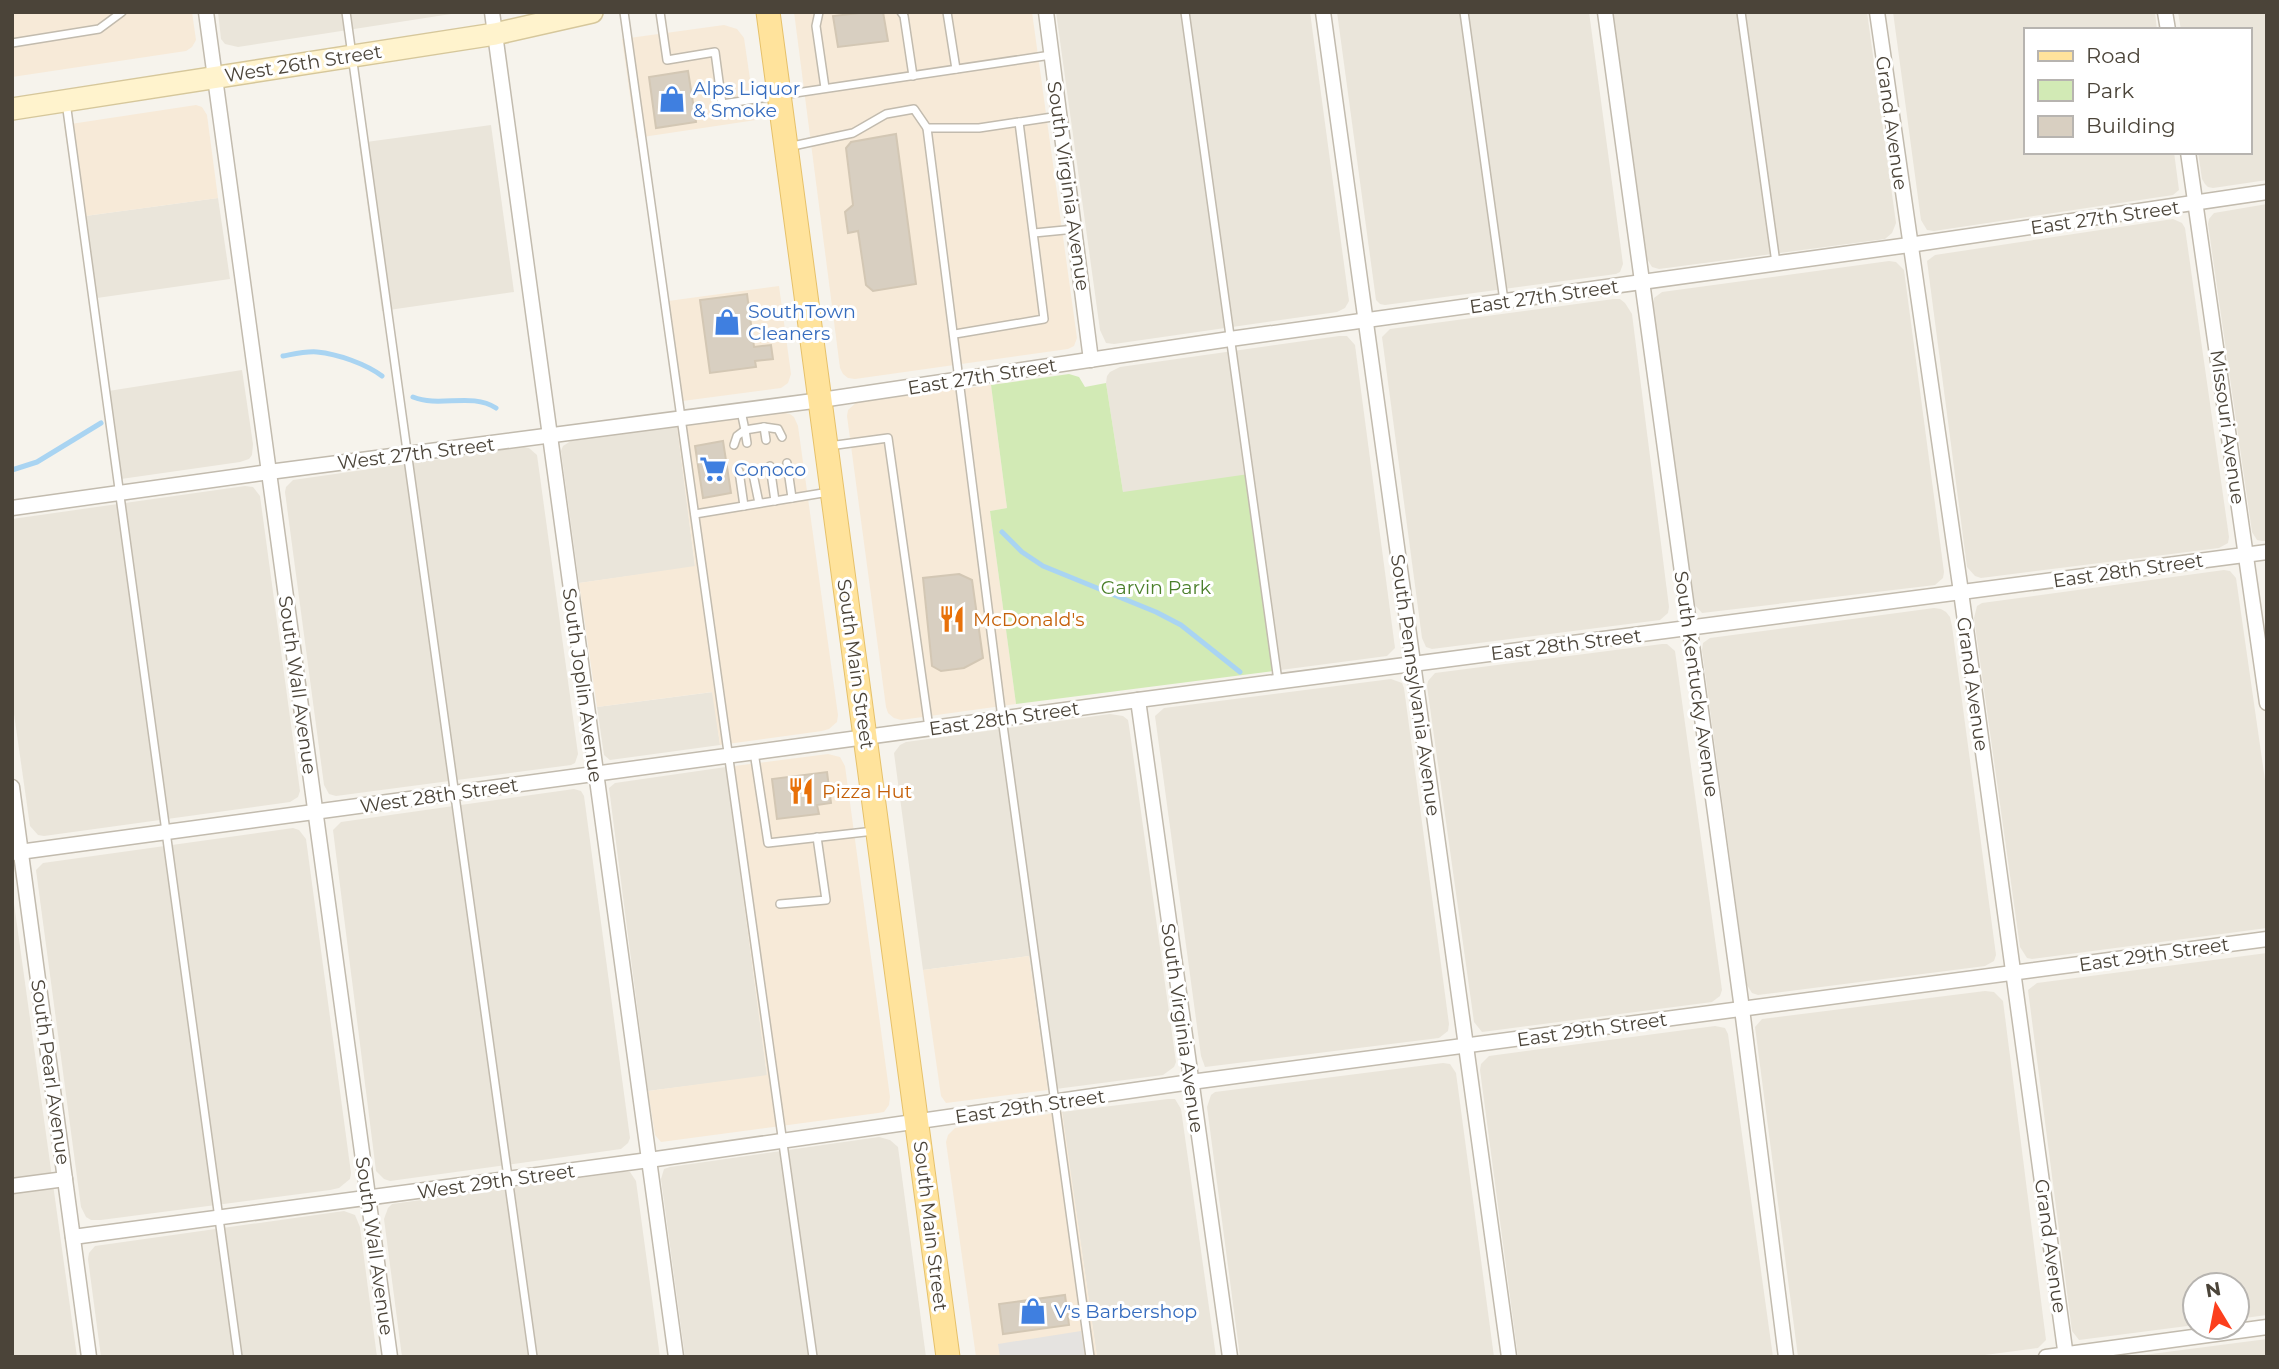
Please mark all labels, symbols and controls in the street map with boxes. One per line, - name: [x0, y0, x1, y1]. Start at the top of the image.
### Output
- legend: [2024, 28, 2251, 154]
- street label: West 26th Street: [223, 40, 384, 87]
- text: Road: [2086, 43, 2141, 68]
- street label: Grand Avenue: [1871, 55, 1912, 192]
- place label: Alps Liquor & Smoke: [693, 77, 800, 122]
- text: Park: [2086, 78, 2134, 103]
- street label: South Virginia Avenue: [1042, 80, 1095, 292]
- shop icon: Alps Liquor & Smoke: [657, 84, 687, 114]
- text: Building: [2086, 113, 2176, 138]
- street label: East 27th Street: [2029, 196, 2181, 239]
- street label: East 27th Street: [1468, 275, 1620, 318]
- place label: SouthTown Cleaners: [748, 300, 856, 345]
- shop icon: SouthTown Cleaners: [712, 307, 742, 337]
- street label: Missouri Avenue: [2205, 348, 2250, 506]
- street label: East 27th Street: [906, 353, 1058, 400]
- street label: West 27th Street: [336, 432, 496, 475]
- supermarket icon: Conoco: [698, 454, 728, 484]
- place label: Conoco: [734, 458, 806, 481]
- street label: East 28th Street: [2051, 549, 2205, 592]
- street label: South Pennsylvania Avenue: [1386, 553, 1445, 817]
- street label: South Kentucky Avenue: [1669, 569, 1724, 799]
- park label: Garvin Park: [1101, 576, 1212, 599]
- street label: South Main Street: [832, 577, 879, 751]
- street label: South Joplin Avenue: [557, 586, 608, 784]
- street label: South Wall Avenue: [274, 594, 321, 776]
- restaurant icon: McDonald's: [937, 604, 967, 634]
- place label: McDonald's: [973, 608, 1085, 631]
- street label: Grand Avenue: [1952, 616, 1993, 753]
- street label: East 28th Street: [1489, 624, 1643, 665]
- street label: East 28th Street: [927, 697, 1081, 740]
- street label: West 28th Street: [359, 773, 520, 818]
- restaurant icon: Pizza Hut: [786, 776, 816, 806]
- place label: Pizza Hut: [822, 780, 913, 803]
- street label: South Virginia Avenue: [1156, 922, 1209, 1134]
- street label: East 29th Street: [2078, 933, 2231, 976]
- street label: South Pearl Avenue: [26, 978, 75, 1166]
- street label: East 29th Street: [1516, 1008, 1669, 1051]
- street label: East 29th Street: [954, 1085, 1107, 1128]
- street label: South Main Street: [909, 1139, 952, 1313]
- street label: South Wall Avenue: [351, 1155, 398, 1337]
- street label: West 29th Street: [416, 1159, 577, 1204]
- street label: Grand Avenue: [2030, 1178, 2071, 1315]
- north arrow: [2181, 1271, 2251, 1341]
- text: N: [2204, 1277, 2223, 1302]
- shop icon: V's Barbershop: [1018, 1296, 1048, 1326]
- place label: V's Barbershop: [1054, 1300, 1197, 1323]

